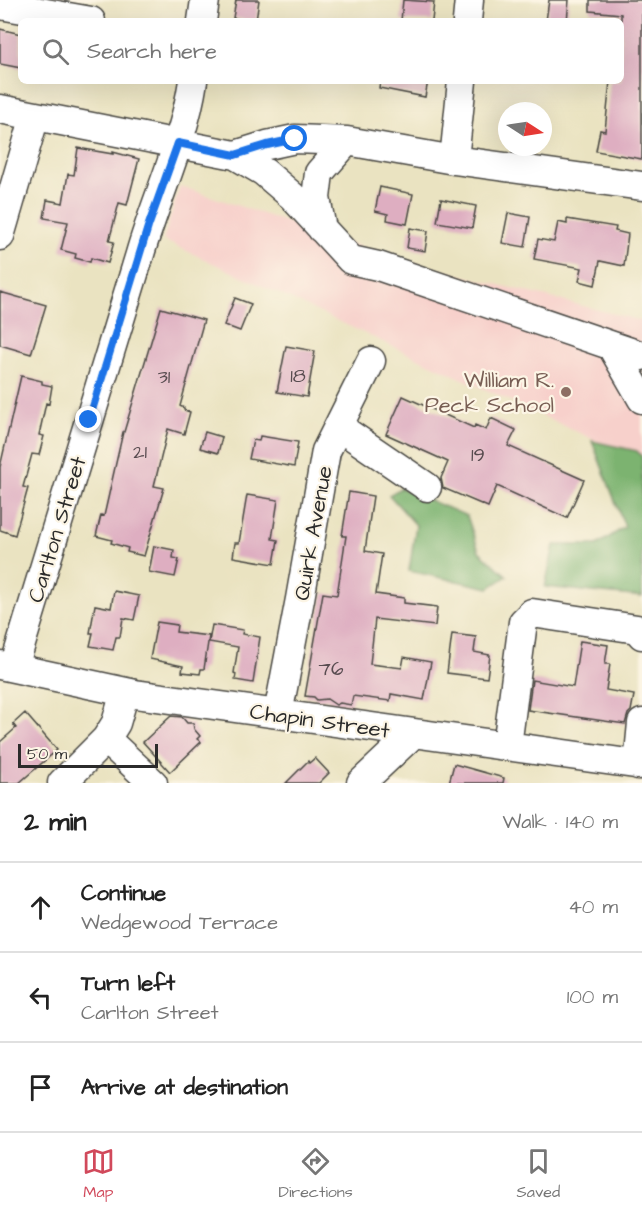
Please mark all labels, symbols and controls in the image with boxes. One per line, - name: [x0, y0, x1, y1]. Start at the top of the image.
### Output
- search box: [18, 18, 624, 84]
- icon: search: [39, 35, 72, 68]
- text: Search here: [87, 36, 217, 67]
- north arrow: [498, 102, 552, 156]
- route start: [281, 125, 307, 151]
- house number: 18: [290, 362, 306, 390]
- house number: 31: [158, 363, 171, 391]
- place label: William R. Peck School: [425, 365, 554, 421]
- marker: William R. Peck School: [559, 385, 573, 399]
- route end: [75, 406, 101, 432]
- house number: 21: [133, 438, 147, 466]
- house number: 19: [471, 441, 485, 469]
- street label: Carlton Street: [20, 452, 94, 606]
- street label: Quirk Avenue: [286, 463, 341, 603]
- house number: 76: [319, 655, 344, 683]
- street label: Chapin Street: [248, 696, 392, 747]
- scale bar: [18, 741, 158, 768]
- text: 50 m: [27, 743, 67, 765]
- text: 2 min: [24, 804, 86, 840]
- text: Walk · 140 m: [502, 808, 618, 836]
- text: Continue: [81, 878, 166, 909]
- icon: ahead: [24, 891, 57, 924]
- text: 40 m: [568, 893, 618, 921]
- text: Wedgewood Terrace: [81, 909, 278, 937]
- text: Turn left: [81, 968, 175, 999]
- icon: left: [24, 981, 57, 1014]
- text: 100 m: [567, 983, 618, 1011]
- text: Carlton Street: [81, 999, 219, 1027]
- icon: arrive: [24, 1071, 57, 1104]
- text: Arrive at destination: [81, 1072, 288, 1103]
- tab: Map: [82, 1145, 115, 1203]
- tab: Directions: [279, 1145, 353, 1203]
- tab: Saved: [517, 1145, 560, 1203]

